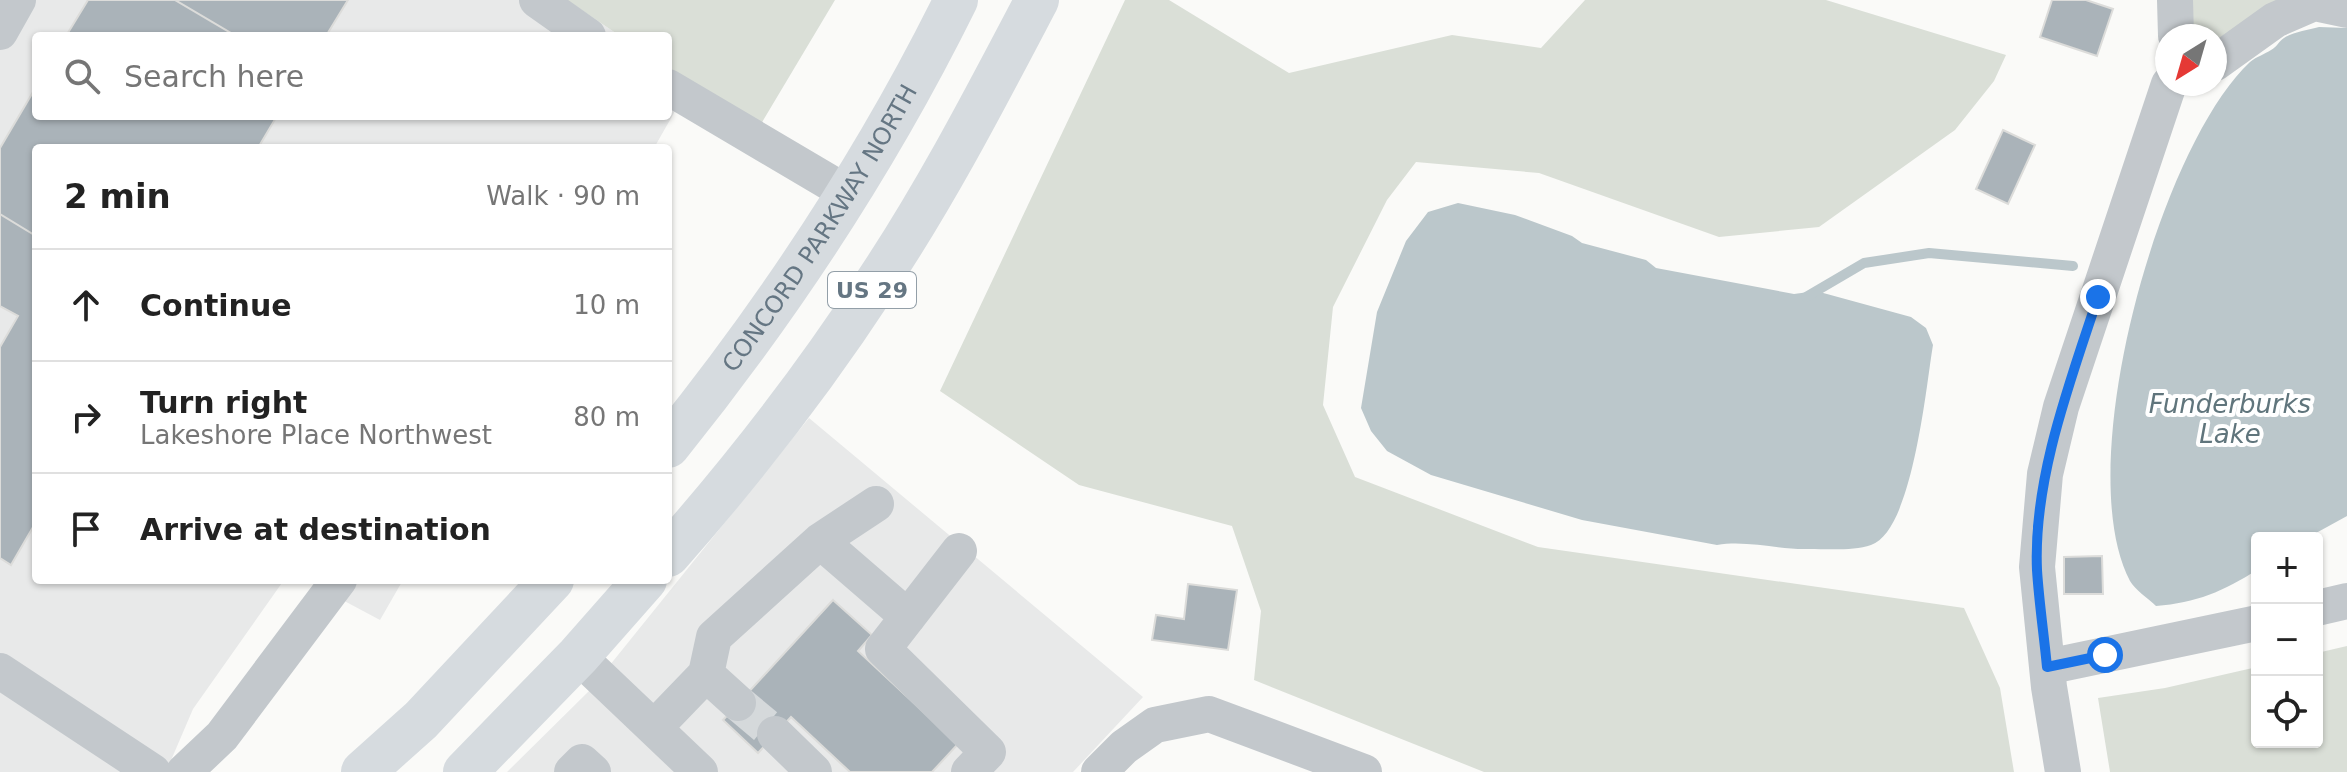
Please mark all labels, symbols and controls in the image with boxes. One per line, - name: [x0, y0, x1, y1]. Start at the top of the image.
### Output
- north arrow: [2155, 24, 2227, 96]
- search box: [32, 32, 672, 120]
- icon: search: [60, 54, 104, 98]
- text: Search here: [124, 59, 304, 94]
- street label: CONCORD PARKWAY NORTH: [717, 80, 923, 377]
- text: 2 min: [64, 176, 171, 216]
- text: Walk · 90 m: [486, 181, 640, 211]
- road number: US 29: [828, 272, 916, 308]
- route end: [2080, 279, 2116, 315]
- icon: ahead: [64, 283, 108, 327]
- text: Continue: [140, 288, 292, 323]
- text: 10 m: [573, 290, 640, 320]
- text: Turn right: [140, 385, 307, 420]
- water label: Funderburks Lake: [2149, 389, 2311, 449]
- icon: right: [64, 395, 108, 439]
- text: 80 m: [573, 402, 640, 432]
- text: Lakeshore Place Northwest: [140, 420, 492, 450]
- icon: arrive: [64, 507, 108, 551]
- text: Arrive at destination: [140, 512, 491, 547]
- map controls: [2251, 532, 2323, 748]
- button: +: [2251, 532, 2323, 604]
- button: −: [2251, 604, 2323, 676]
- route start: [2087, 637, 2123, 673]
- button: locate: [2251, 676, 2323, 748]

